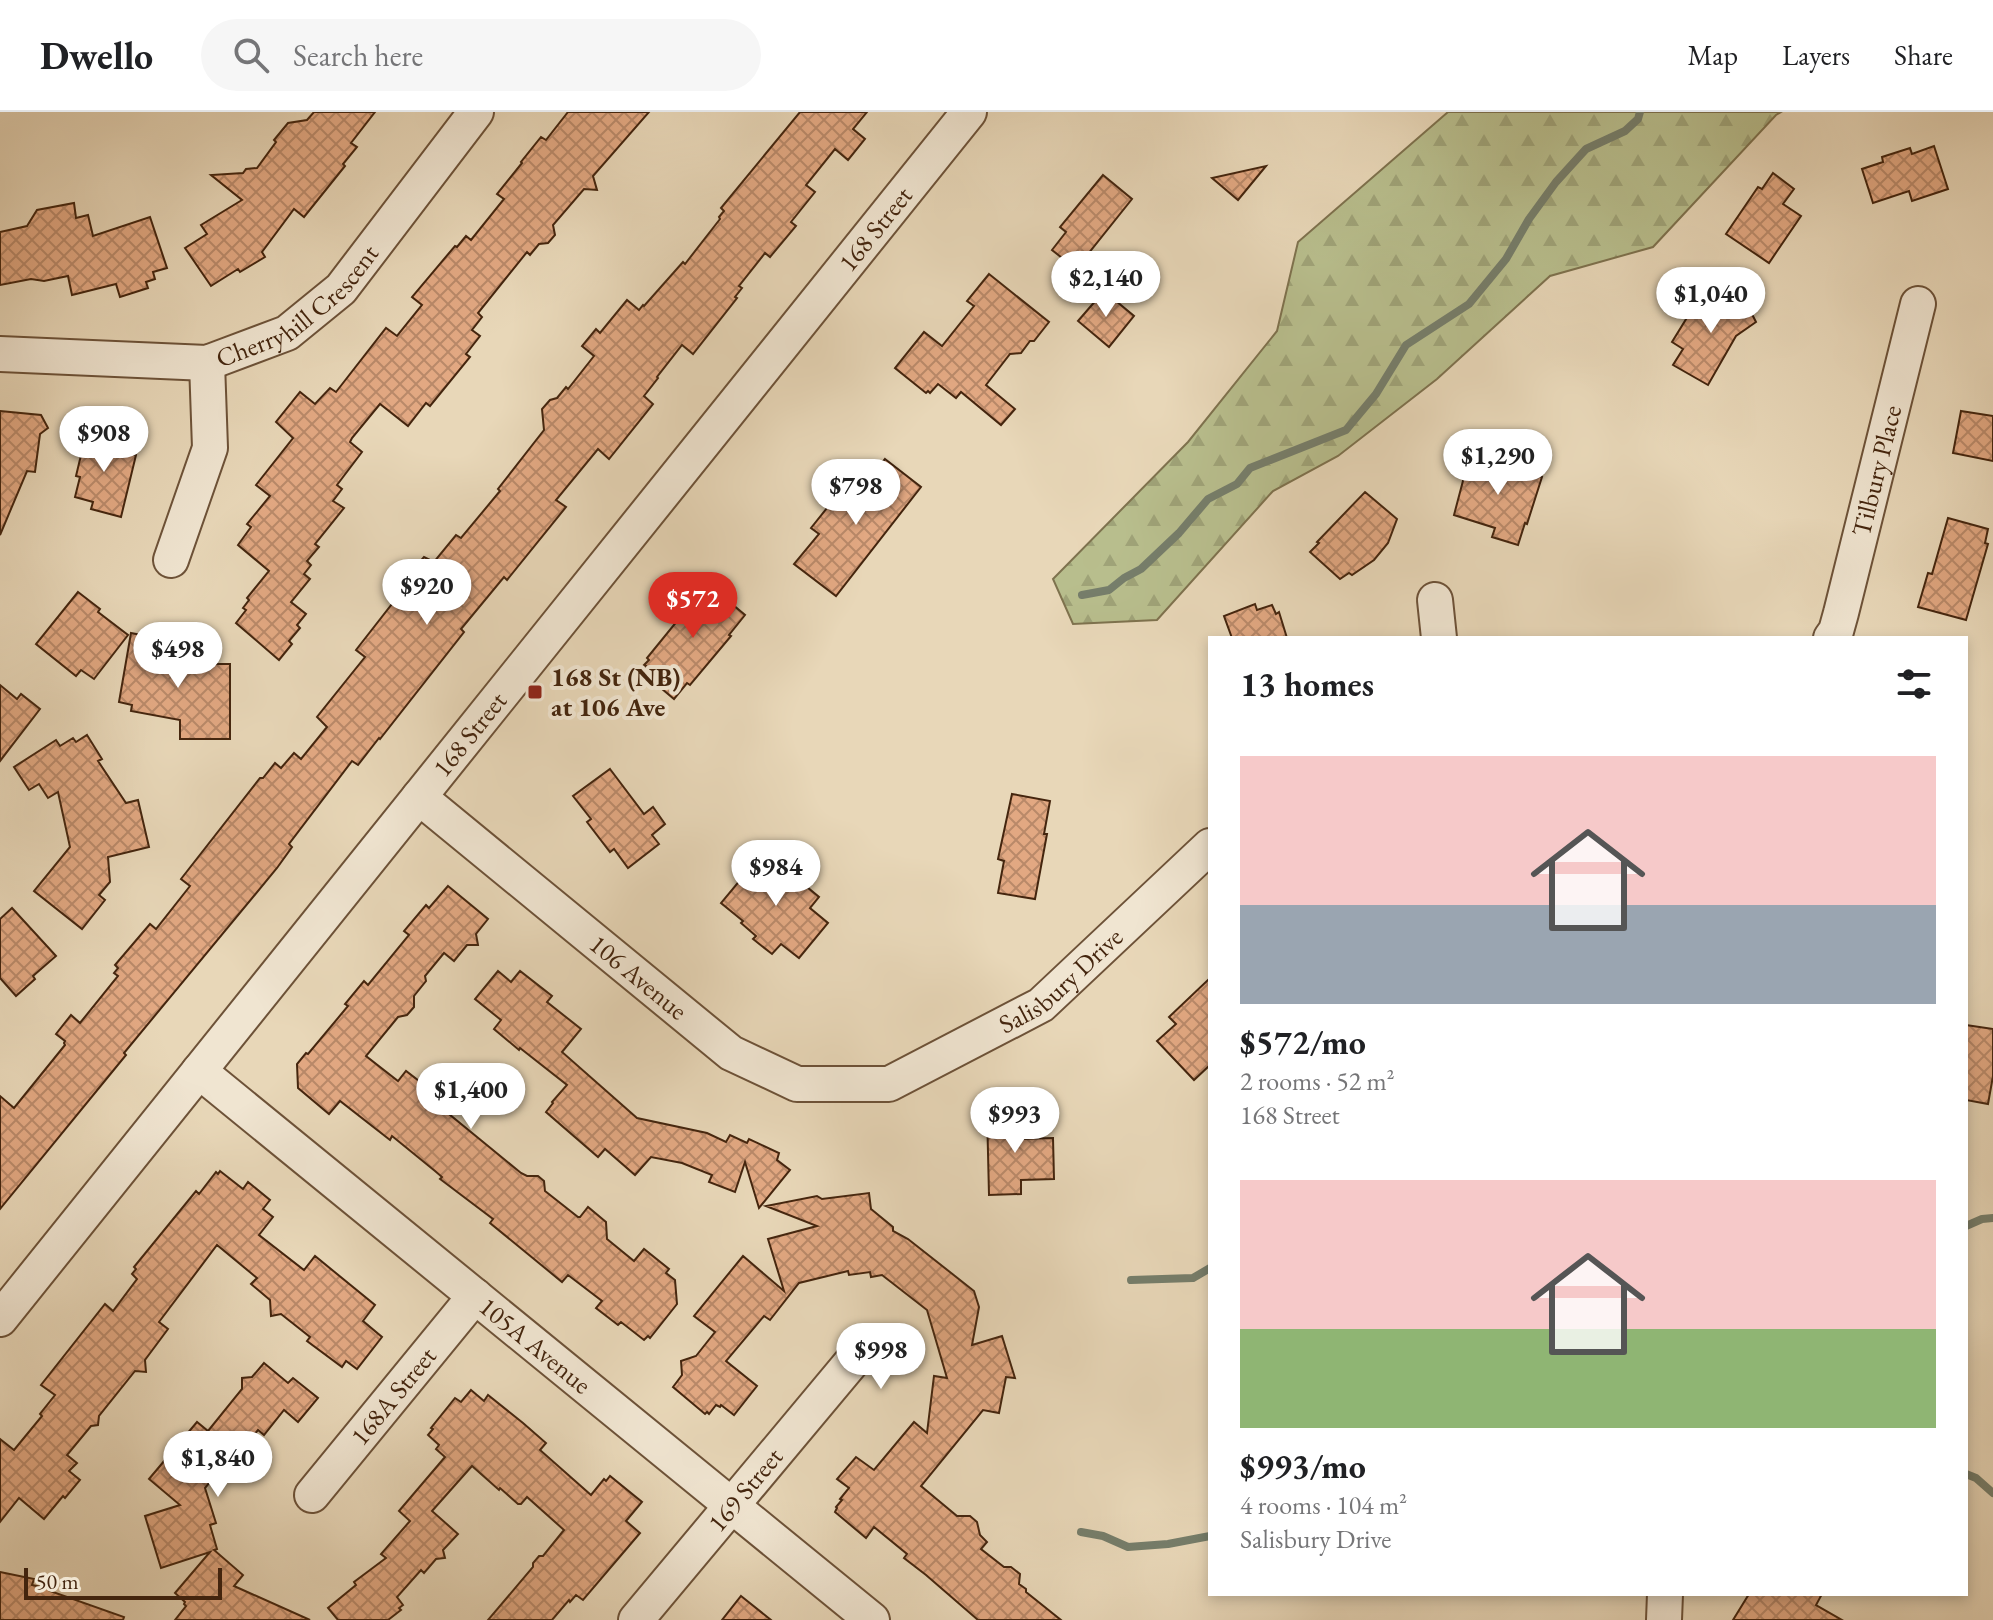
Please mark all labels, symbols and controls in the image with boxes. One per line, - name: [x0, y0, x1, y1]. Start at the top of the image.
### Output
- search box: [201, 19, 761, 91]
- text: Dwello: [40, 31, 153, 80]
- icon: search: [229, 33, 273, 77]
- text: Search here: [293, 36, 423, 75]
- text: Map: [1688, 37, 1738, 73]
- text: Layers: [1782, 37, 1850, 73]
- text: Share: [1894, 37, 1953, 73]
- street label: 168 Street: [831, 179, 920, 278]
- street label: Cherryhill Crescent: [211, 238, 386, 375]
- pin: $2,140: [1041, 251, 1171, 319]
- text: $2,140: [1069, 260, 1143, 294]
- pin: $1,040: [1646, 267, 1776, 335]
- text: $1,040: [1674, 276, 1748, 310]
- street label: Tilbury Place: [1844, 402, 1909, 540]
- pin: $908: [57, 406, 151, 474]
- text: $908: [77, 415, 131, 449]
- pin: $1,290: [1433, 429, 1563, 497]
- text: $1,290: [1461, 438, 1535, 472]
- pin: $798: [809, 459, 903, 527]
- text: $798: [829, 468, 883, 502]
- pin: $920: [380, 559, 474, 627]
- text: $920: [400, 568, 454, 602]
- pin: $572: [646, 572, 740, 640]
- text: $572: [666, 581, 720, 615]
- pin: $498: [131, 622, 225, 690]
- text: $498: [151, 631, 205, 665]
- place label: 168 St (NB) at 106 Ave: [551, 660, 680, 724]
- text: 13 homes: [1240, 662, 1374, 706]
- icon: filters: [1892, 662, 1936, 706]
- marker: 168 St (NB) at 106 Ave: [526, 683, 544, 701]
- street label: 168 Street: [425, 685, 514, 784]
- icon: home: [1516, 808, 1660, 952]
- pin: $984: [729, 840, 823, 908]
- text: $984: [749, 849, 803, 883]
- street label: Salisbury Drive: [993, 920, 1130, 1041]
- street label: 106 Avenue: [582, 927, 695, 1027]
- text: $572/mo: [1240, 1020, 1366, 1064]
- pin: $1,400: [406, 1063, 536, 1131]
- text: 2 rooms · 52 m²: [1240, 1064, 1395, 1098]
- text: $1,400: [434, 1072, 508, 1106]
- pin: $993: [968, 1087, 1062, 1155]
- text: $993: [988, 1096, 1042, 1130]
- text: 168 Street: [1240, 1098, 1340, 1132]
- icon: home: [1516, 1232, 1660, 1376]
- street label: 105A Avenue: [472, 1289, 598, 1401]
- pin: $998: [834, 1323, 928, 1391]
- text: $998: [854, 1332, 908, 1366]
- street label: 168A Street: [343, 1340, 444, 1452]
- pin: $1,840: [153, 1431, 283, 1499]
- text: $1,840: [181, 1440, 255, 1474]
- street label: 169 Street: [700, 1440, 790, 1539]
- text: $993/mo: [1240, 1444, 1366, 1488]
- text: 4 rooms · 104 m²: [1240, 1488, 1407, 1522]
- text: Salisbury Drive: [1240, 1522, 1391, 1556]
- scale bar: [24, 1564, 222, 1600]
- text: 50 m: [36, 1567, 79, 1596]

